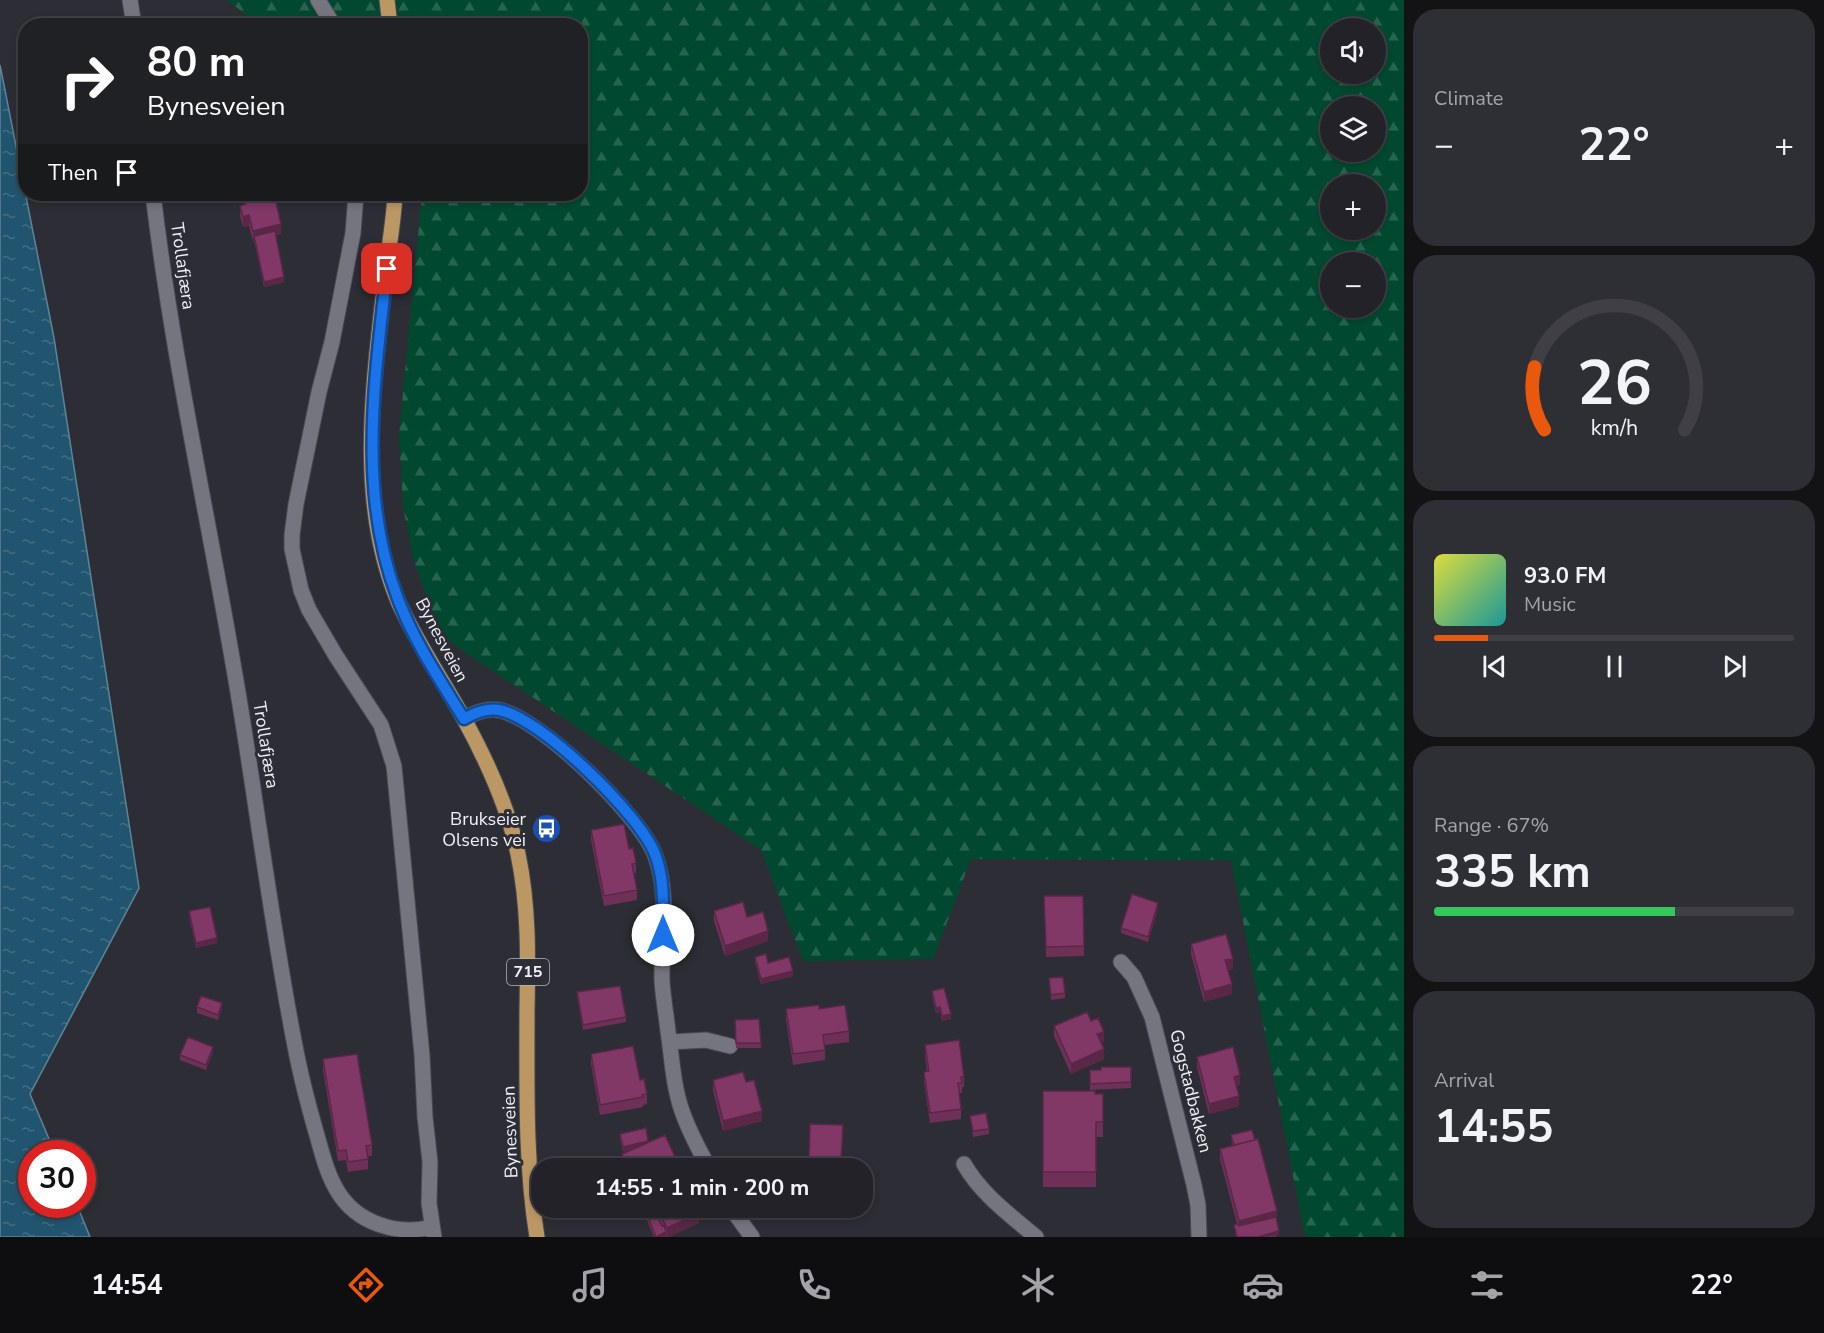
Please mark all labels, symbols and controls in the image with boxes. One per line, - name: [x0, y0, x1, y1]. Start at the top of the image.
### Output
- map controls: [1320, 18, 1386, 318]
- button: sound: [1320, 18, 1386, 84]
- text: 80 m: [147, 34, 246, 91]
- icon: right: [48, 42, 126, 120]
- text: Climate: [1434, 85, 1503, 112]
- text: Bynesveien: [147, 88, 286, 125]
- button: layers: [1320, 96, 1386, 162]
- text: 22°: [1578, 115, 1650, 176]
- text: −: [1434, 123, 1454, 168]
- text: +: [1774, 123, 1794, 168]
- icon: arrive: [110, 156, 143, 189]
- text: Then: [48, 158, 98, 188]
- button: +: [1320, 174, 1386, 240]
- street label: Trollafjæra: [165, 221, 201, 311]
- pin: [361, 243, 412, 294]
- icon: arrive: [370, 252, 403, 285]
- button: −: [1320, 252, 1386, 318]
- text: 26: [1577, 341, 1651, 426]
- text: km/h: [1590, 413, 1638, 443]
- text: 93.0 FM: [1524, 561, 1606, 591]
- text: Music: [1524, 591, 1576, 618]
- street label: Bynesveien: [410, 594, 474, 686]
- icon: previous: [1478, 650, 1511, 683]
- icon: pause: [1598, 650, 1631, 683]
- icon: next: [1718, 650, 1751, 683]
- street label: Trollafjæra: [247, 700, 285, 790]
- place label: Brukseier Olsens vei: [442, 807, 527, 852]
- text: Range · 67%: [1434, 812, 1549, 839]
- bus stop icon: Brukseier Olsens vei: [531, 813, 563, 845]
- text: 335 km: [1434, 842, 1591, 903]
- position arrow: [631, 903, 695, 967]
- road number: 715: [507, 959, 549, 985]
- street label: Gogstadbakken: [1164, 1027, 1218, 1155]
- text: Arrival: [1434, 1067, 1494, 1094]
- street label: Bynesveien: [496, 1085, 524, 1179]
- text: 14:55: [1434, 1097, 1553, 1158]
- speed limit sign: 30: [18, 1140, 96, 1218]
- text: 14:55 · 1 min · 200 m: [595, 1173, 809, 1203]
- icon: directions: [345, 1264, 387, 1306]
- icon: music: [569, 1264, 611, 1306]
- icon: phone: [793, 1264, 835, 1306]
- icon: climate: [1017, 1264, 1059, 1306]
- icon: car: [1242, 1264, 1284, 1306]
- icon: filters: [1466, 1264, 1508, 1306]
- text: 14:54: [91, 1267, 163, 1304]
- text: 22°: [1690, 1267, 1733, 1304]

